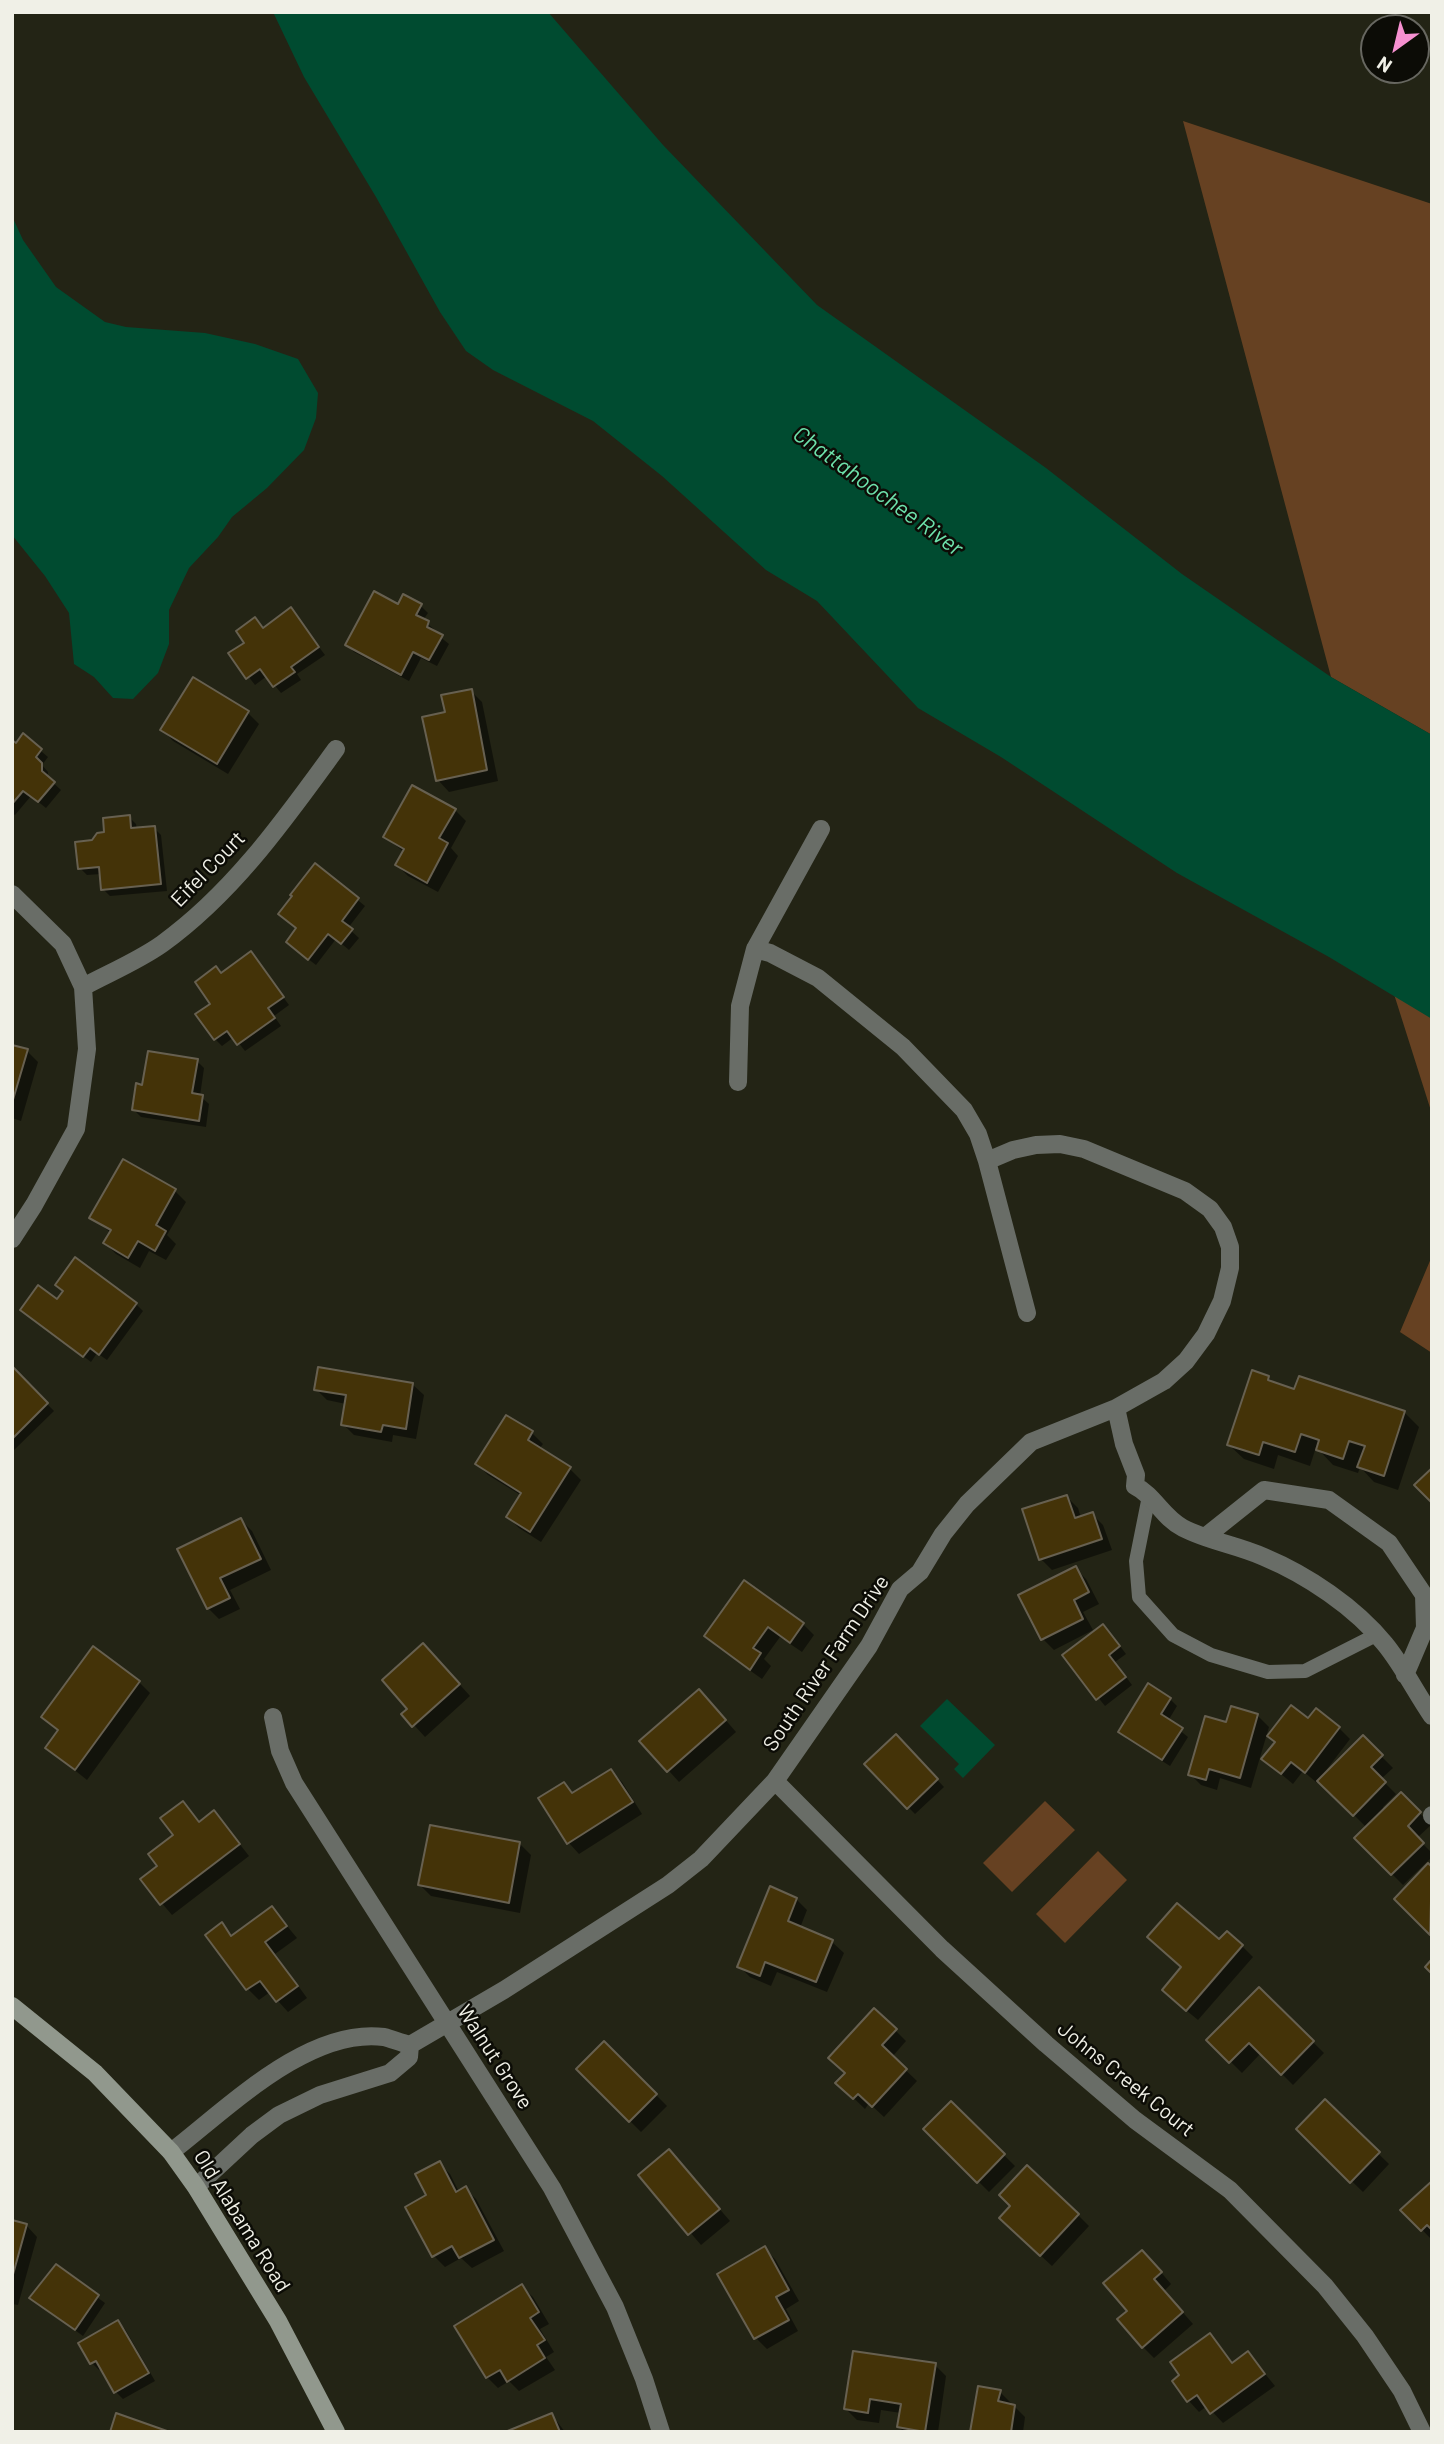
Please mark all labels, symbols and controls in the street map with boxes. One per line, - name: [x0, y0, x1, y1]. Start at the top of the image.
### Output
- north arrow: [1360, 14, 1430, 84]
- text: N: [1372, 52, 1396, 78]
- water label: Chattahoochee River: [788, 420, 968, 562]
- street label: Eifel Court: [166, 826, 250, 912]
- street label: South River Farm Drive: [758, 1570, 894, 1756]
- street label: Walnut Grove: [452, 2000, 538, 2114]
- street label: Johns Creek Court: [1052, 2016, 1200, 2142]
- street label: Old Alabama Road: [188, 2145, 296, 2297]

